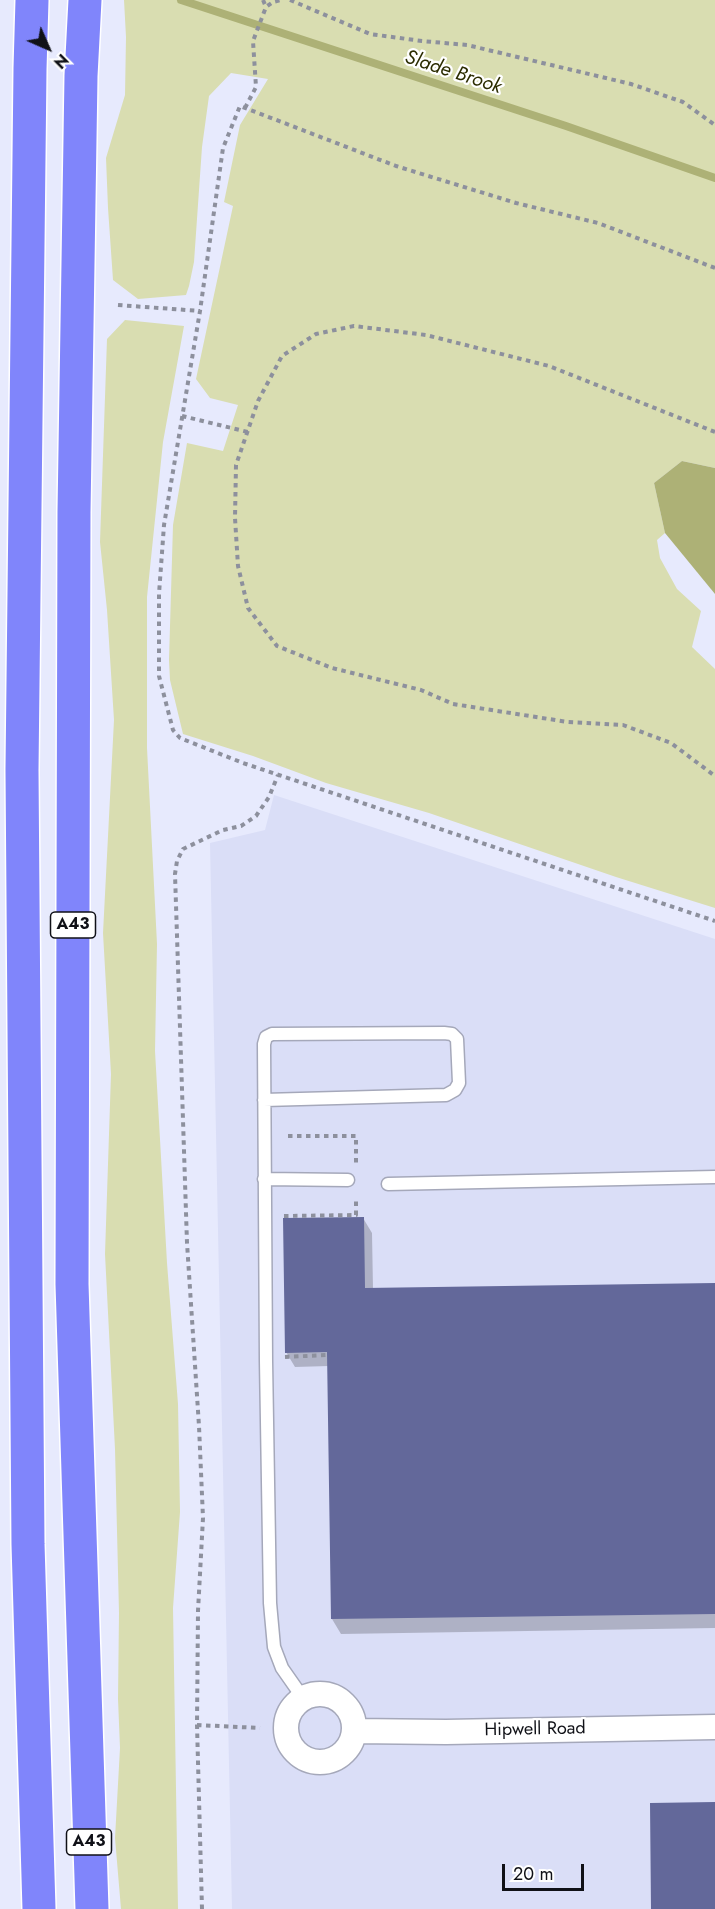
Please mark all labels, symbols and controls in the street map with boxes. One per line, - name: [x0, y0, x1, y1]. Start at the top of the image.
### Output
- north arrow: [18, 18, 78, 78]
- water label: Slade Brook: [402, 46, 504, 100]
- text: N: [48, 48, 74, 74]
- road number: A43: [50, 912, 96, 938]
- street label: Hipwell Road: [484, 1718, 586, 1742]
- road number: A43: [66, 1829, 112, 1855]
- scale bar: [505, 1852, 588, 1890]
- text: 20 m: [513, 1861, 553, 1887]

